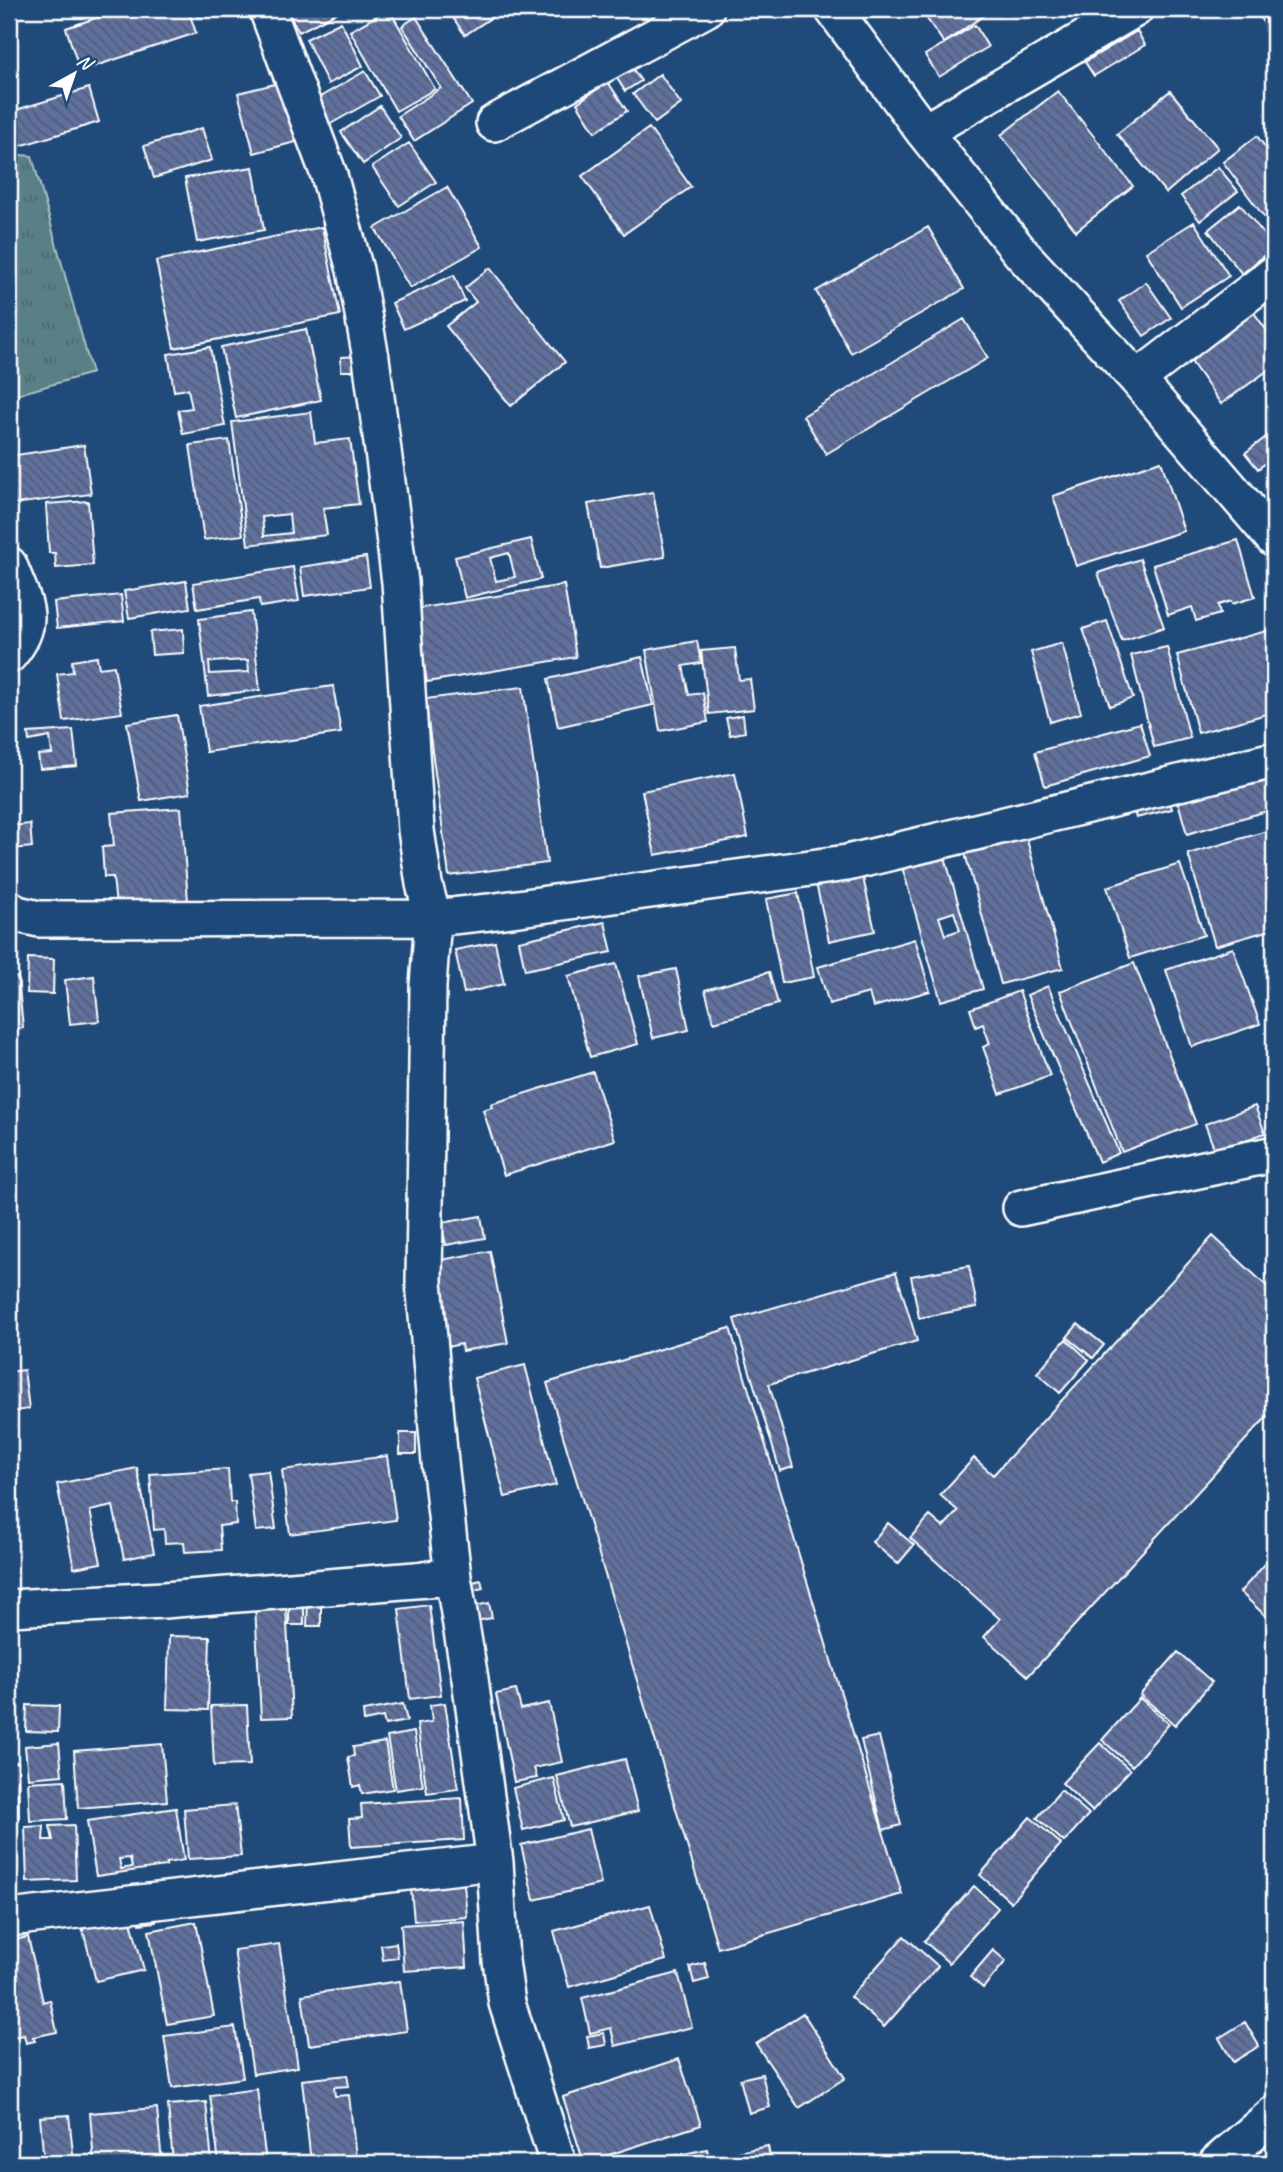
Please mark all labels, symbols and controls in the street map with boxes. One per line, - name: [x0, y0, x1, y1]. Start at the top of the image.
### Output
- north arrow: [38, 38, 108, 108]
- text: N: [72, 49, 99, 77]

